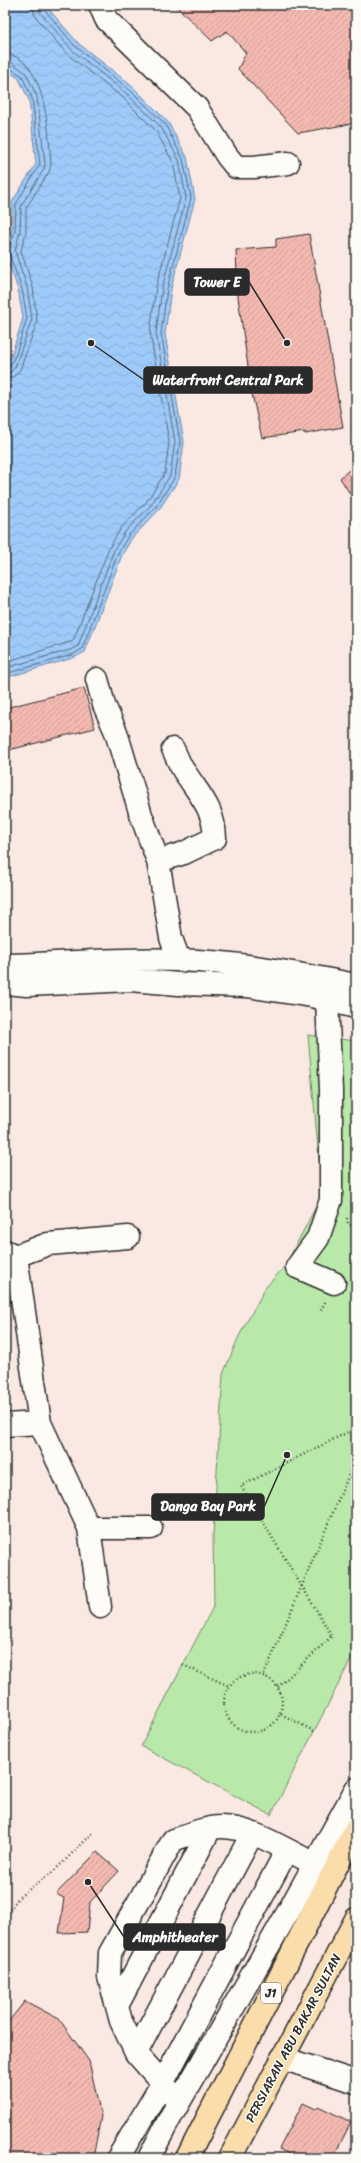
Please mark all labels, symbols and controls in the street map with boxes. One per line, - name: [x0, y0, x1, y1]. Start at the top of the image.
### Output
- callout: Tower E: [185, 269, 249, 295]
- text: Tower E: [193, 270, 242, 295]
- callout: Waterfront Central Park: [144, 367, 312, 393]
- text: Waterfront Central Park: [152, 368, 304, 393]
- callout: Danga Bay Park: [152, 1494, 264, 1520]
- text: Danga Bay Park: [160, 1494, 256, 1519]
- callout: Amphitheater: [124, 1924, 225, 1950]
- text: Amphitheater: [132, 1925, 219, 1950]
- street label: PERSIARAN ABU BAKAR SULTAN: [239, 1950, 347, 2126]
- road number: J1: [261, 1983, 281, 2003]

